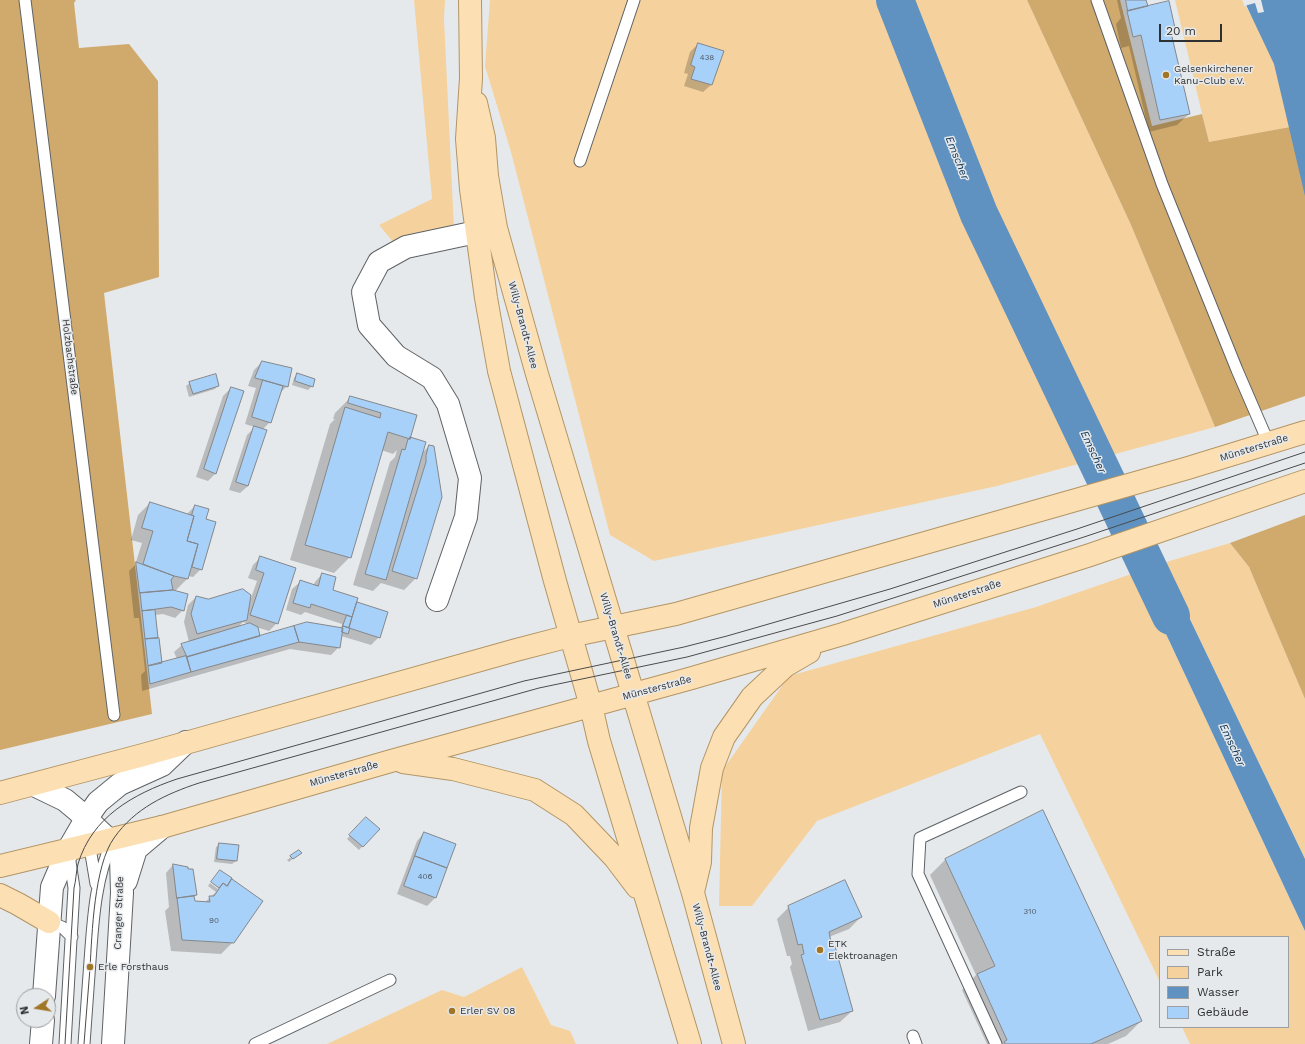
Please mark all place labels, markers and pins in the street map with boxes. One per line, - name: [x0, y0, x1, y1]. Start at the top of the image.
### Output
- place label: Gelsenkirchener Kanu-Club e.V.: [1174, 63, 1253, 86]
- marker: Gelsenkirchener Kanu-Club e.V.: [1161, 70, 1171, 80]
- place label: ETK Elektroanagen: [828, 938, 898, 962]
- marker: ETK Elektroanagen: [815, 945, 825, 955]
- place label: Erle Forsthaus: [98, 961, 169, 973]
- marker: Erle Forsthaus: [85, 962, 95, 972]
- place label: Erler SV 08: [460, 1005, 515, 1017]
- marker: Erler SV 08: [447, 1006, 457, 1016]

